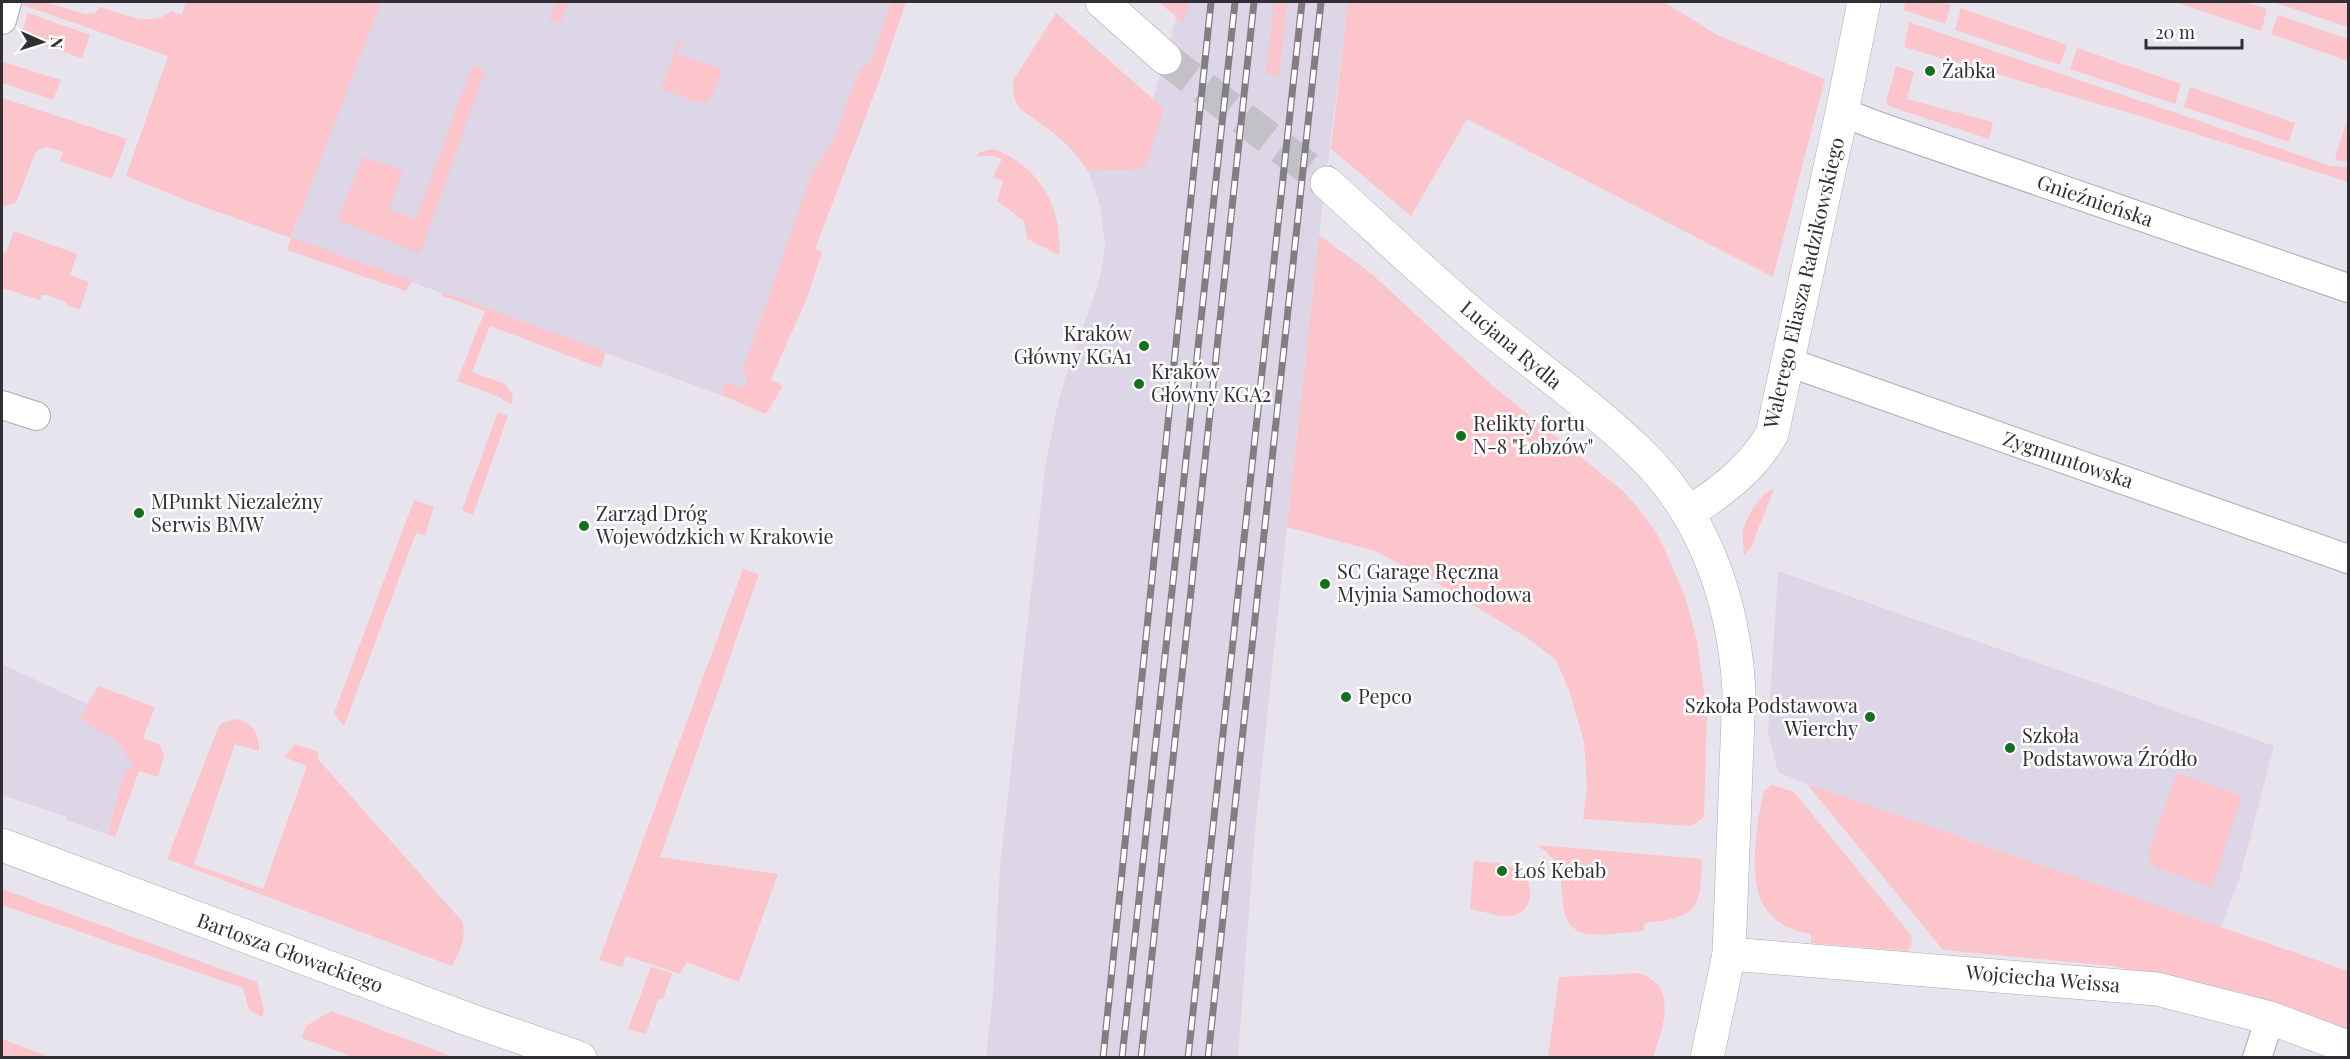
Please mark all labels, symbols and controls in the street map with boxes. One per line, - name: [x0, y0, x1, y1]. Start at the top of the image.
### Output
- north arrow: [12, 12, 72, 72]
- scale bar: [2146, 12, 2242, 50]
- text: 20 m: [2155, 20, 2195, 44]
- text: N: [47, 36, 68, 50]
- place label: Żabka: [1942, 56, 1996, 83]
- marker: Żabka: [1923, 64, 1937, 78]
- street label: Walerego Eliasza Radzikowskiego: [1756, 134, 1849, 432]
- street label: Gnieźnieńska: [2034, 167, 2157, 232]
- street label: Lucjana Rydla: [1455, 293, 1569, 394]
- place label: Kraków Główny KGA1: [1014, 319, 1133, 369]
- marker: Kraków Główny KGA1: [1137, 339, 1151, 353]
- place label: Kraków Główny KGA2: [1151, 357, 1271, 407]
- marker: Kraków Główny KGA2: [1132, 377, 1146, 391]
- place label: Relikty fortu N-8 "Łobzów": [1473, 409, 1594, 459]
- street label: Zygmuntowska: [2000, 424, 2137, 494]
- marker: Relikty fortu N-8 "Łobzów": [1454, 429, 1468, 443]
- place label: MPunkt Niezależny Serwis BMW: [151, 487, 323, 537]
- place label: Zarząd Dróg Wojewódzkich w Krakowie: [595, 499, 834, 549]
- marker: MPunkt Niezależny Serwis BMW: [132, 506, 146, 520]
- marker: Zarząd Dróg Wojewódzkich w Krakowie: [577, 519, 591, 533]
- place label: SC Garage Ręczna Myjnia Samochodowa: [1337, 557, 1532, 607]
- marker: SC Garage Ręczna Myjnia Samochodowa: [1318, 577, 1332, 591]
- place label: Pepco: [1358, 682, 1412, 709]
- marker: Pepco: [1339, 690, 1353, 704]
- place label: Szkoła Podstawowa Wierchy: [1685, 691, 1858, 741]
- marker: Szkoła Podstawowa Wierchy: [1863, 710, 1877, 724]
- place label: Szkoła Podstawowa Źródło: [2022, 721, 2197, 771]
- marker: Szkoła Podstawowa Źródło: [2003, 741, 2017, 755]
- place label: Łoś Kebab: [1514, 856, 1606, 883]
- marker: Łoś Kebab: [1495, 864, 1509, 878]
- street label: Bartosza Głowackiego: [194, 905, 387, 998]
- street label: Wojciecha Weissa: [1964, 957, 2121, 998]

